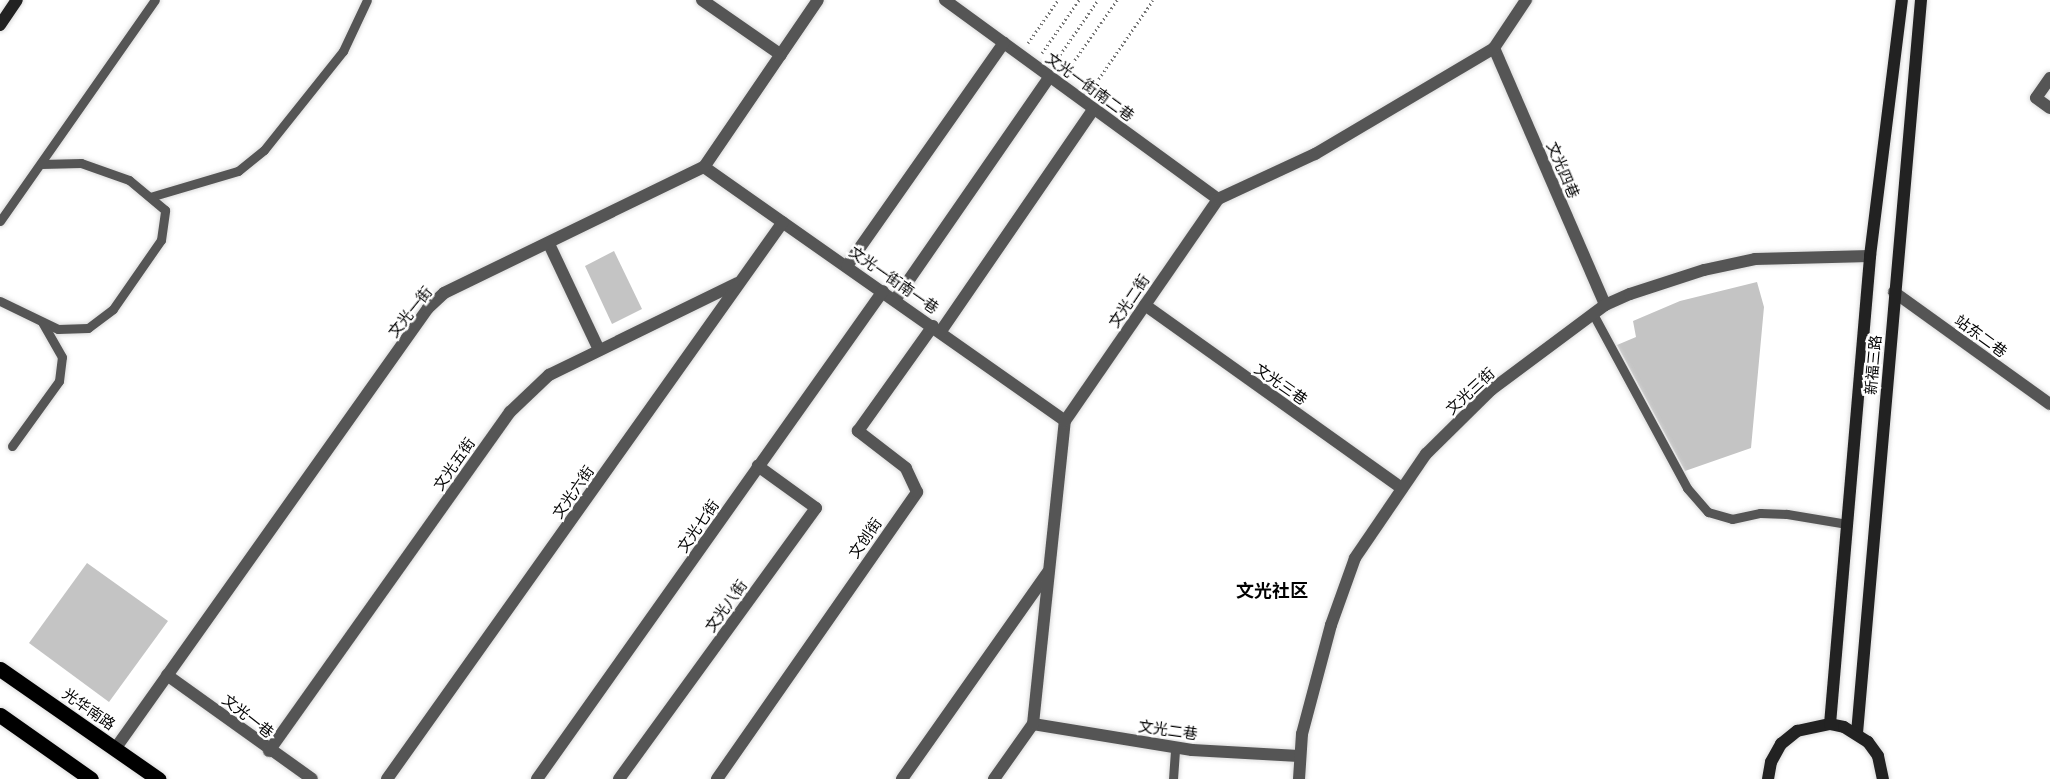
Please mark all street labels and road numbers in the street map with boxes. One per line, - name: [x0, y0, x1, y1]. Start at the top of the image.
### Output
- street label: 文光一街南二巷: [1042, 49, 1138, 125]
- street label: 文光四巷: [1543, 139, 1583, 201]
- street label: 文光一街南一巷: [846, 243, 942, 317]
- street label: 文光二街: [1105, 271, 1153, 331]
- street label: 文光一街: [384, 283, 436, 341]
- street label: 站东二巷: [1951, 311, 2011, 361]
- street label: 新福三路: [1861, 334, 1885, 396]
- street label: 文光三巷: [1251, 359, 1311, 409]
- street label: 文光三街: [1442, 364, 1498, 418]
- street label: 文光五街: [429, 434, 479, 494]
- street label: 文光六街: [548, 462, 598, 522]
- street label: 文光七街: [673, 496, 723, 556]
- street label: 文创街: [845, 514, 885, 562]
- street label: 文光八街: [701, 576, 751, 636]
- street label: 光华南路: [59, 684, 119, 734]
- street label: 文光一巷: [219, 690, 277, 742]
- street label: 文光二巷: [1137, 717, 1199, 743]

